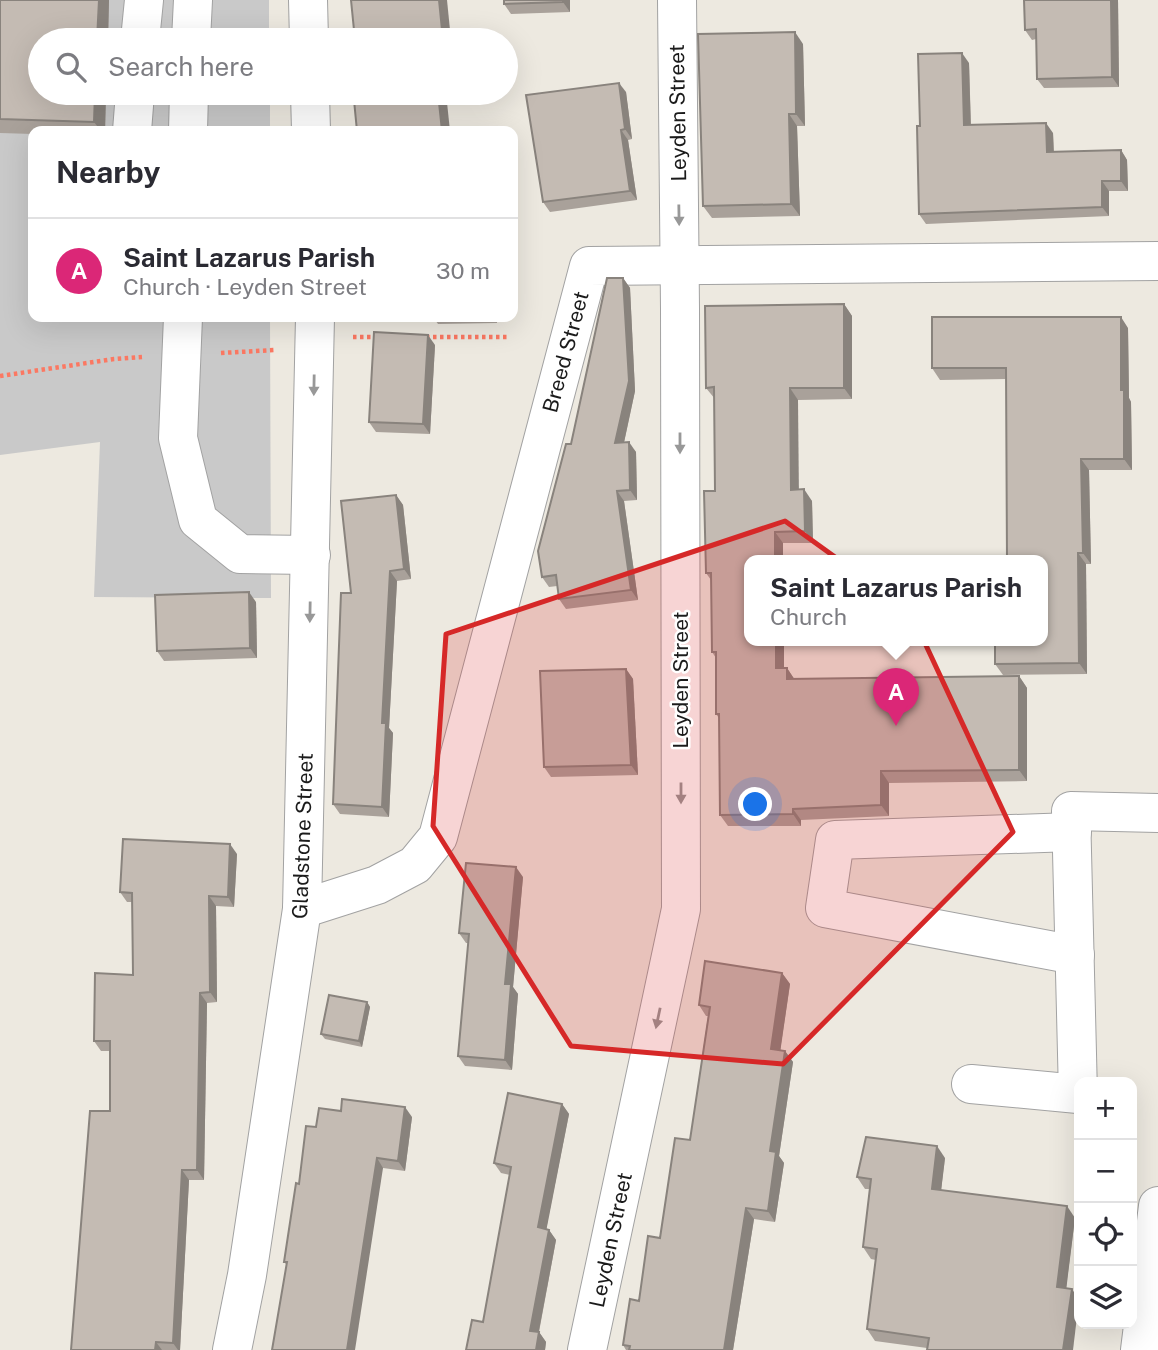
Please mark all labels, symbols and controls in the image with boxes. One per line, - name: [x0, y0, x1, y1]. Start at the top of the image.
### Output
- search box: [28, 28, 518, 105]
- street label: Leyden Street: [664, 44, 691, 182]
- icon: search: [52, 48, 90, 86]
- text: Search here: [108, 51, 254, 82]
- text: Nearby: [56, 154, 160, 190]
- one-way arrow: [674, 204, 685, 226]
- text: Saint Lazarus Parish: [123, 242, 375, 273]
- text: A: [71, 257, 87, 284]
- text: 30 m: [436, 257, 490, 284]
- text: Church · Leyden Street: [123, 273, 367, 300]
- street label: Breed Street: [537, 288, 594, 415]
- one-way arrow: [308, 374, 320, 396]
- one-way arrow: [674, 432, 686, 454]
- popup: [744, 555, 1048, 646]
- text: Saint Lazarus Parish: [770, 572, 1022, 603]
- one-way arrow: [304, 602, 316, 624]
- text: Church: [770, 603, 847, 630]
- street label: Leyden Street: [668, 611, 693, 749]
- pin: A: [873, 668, 919, 726]
- street label: Gladstone Street: [287, 752, 318, 920]
- one-way arrow: [675, 782, 687, 804]
- your location: [738, 787, 772, 821]
- one-way arrow: [653, 1007, 664, 1029]
- map controls: [1074, 1077, 1137, 1329]
- button: +: [1074, 1077, 1137, 1140]
- button: −: [1074, 1140, 1137, 1203]
- street label: Leyden Street: [584, 1170, 637, 1310]
- button: locate: [1074, 1203, 1137, 1266]
- button: layers: [1074, 1266, 1137, 1329]

